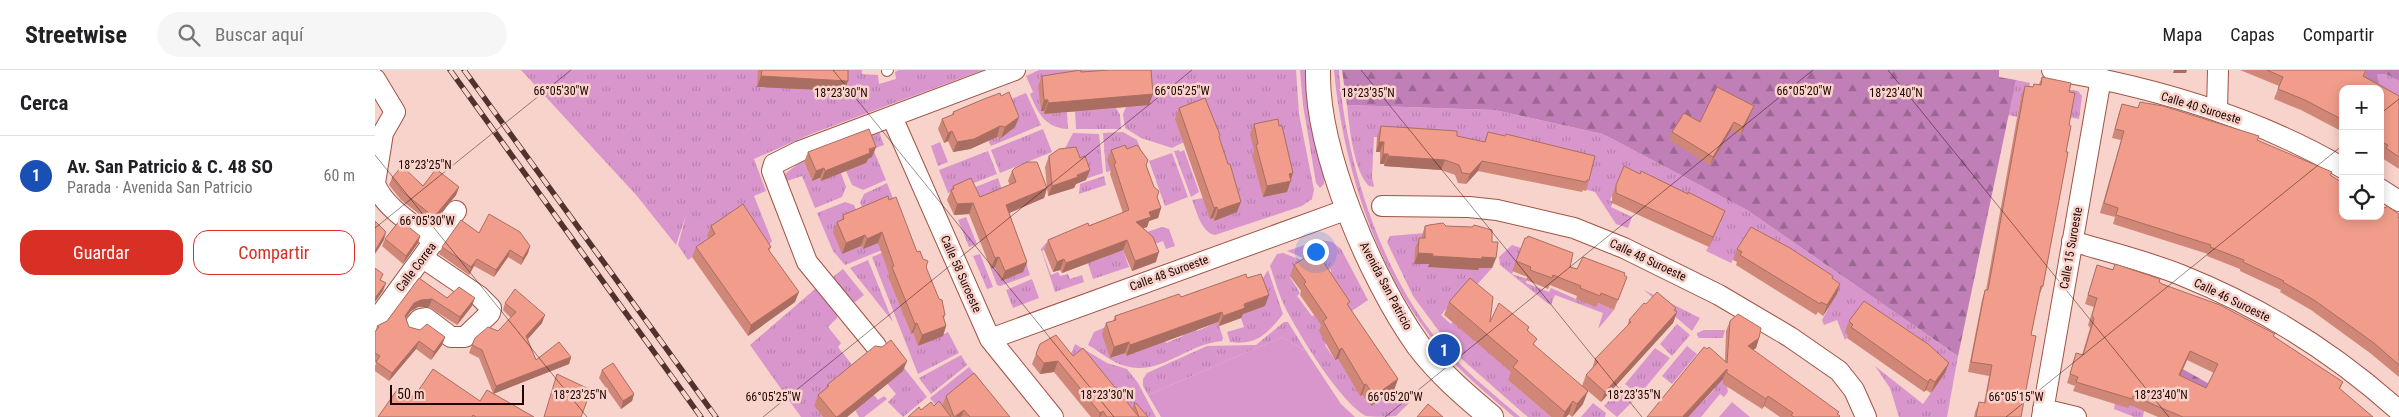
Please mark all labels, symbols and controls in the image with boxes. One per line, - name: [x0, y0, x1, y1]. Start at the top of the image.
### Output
- search box: [157, 12, 507, 57]
- text: Streetwise: [25, 21, 127, 49]
- icon: search: [175, 21, 203, 49]
- text: Buscar aquí: [215, 23, 304, 46]
- text: Mapa: [2163, 24, 2202, 45]
- text: Capas: [2230, 24, 2275, 45]
- text: Compartir: [2303, 24, 2374, 45]
- text: 66°05'30"W: [533, 84, 589, 98]
- text: 66°05'25"W: [1154, 84, 1210, 98]
- text: 66°05'20"W: [1776, 84, 1832, 98]
- map controls: [2339, 85, 2384, 220]
- button: +: [2339, 85, 2384, 130]
- text: 18°23'30"N: [814, 86, 868, 100]
- text: 18°23'35"N: [1341, 86, 1395, 100]
- text: 18°23'40"N: [1869, 86, 1923, 100]
- street label: Calle 40 Suroeste: [2159, 89, 2243, 127]
- text: Cerca: [20, 91, 68, 115]
- button: −: [2339, 130, 2384, 175]
- text: Av. San Patricio & C. 48 SO: [67, 155, 273, 178]
- text: 18°23'25"N: [398, 158, 452, 172]
- text: 1: [32, 166, 40, 185]
- text: 60 m: [323, 166, 355, 185]
- button: locate: [2339, 175, 2384, 220]
- text: Parada · Avenida San Patricio: [67, 178, 253, 197]
- street label: Calle 15 Suroeste: [2057, 206, 2085, 290]
- text: 66°05'30"W: [399, 214, 455, 228]
- button: Guardar: [20, 230, 183, 275]
- button: Compartir: [193, 230, 355, 275]
- street label: Calle 58 Suroeste: [938, 233, 984, 315]
- street label: Calle 48 Suroeste: [1607, 236, 1689, 284]
- street label: Calle Correa: [393, 239, 439, 294]
- your location: [1303, 239, 1329, 265]
- street label: Avenida San Patricio: [1357, 240, 1415, 332]
- street label: Calle 48 Suroeste: [1128, 252, 1211, 294]
- street label: Calle 46 Suroeste: [2192, 276, 2273, 325]
- pin: 1: [1428, 331, 1460, 369]
- scale bar: [390, 382, 524, 405]
- text: 50 m: [397, 386, 425, 402]
- text: 18°23'25"N: [553, 388, 607, 402]
- text: 18°23'30"N: [1080, 388, 1134, 402]
- text: 18°23'35"N: [1607, 388, 1661, 402]
- text: 18°23'40"N: [2134, 388, 2188, 402]
- text: 66°05'25"W: [745, 390, 801, 404]
- text: 66°05'20"W: [1367, 390, 1423, 404]
- text: 66°05'15"W: [1988, 390, 2044, 404]

